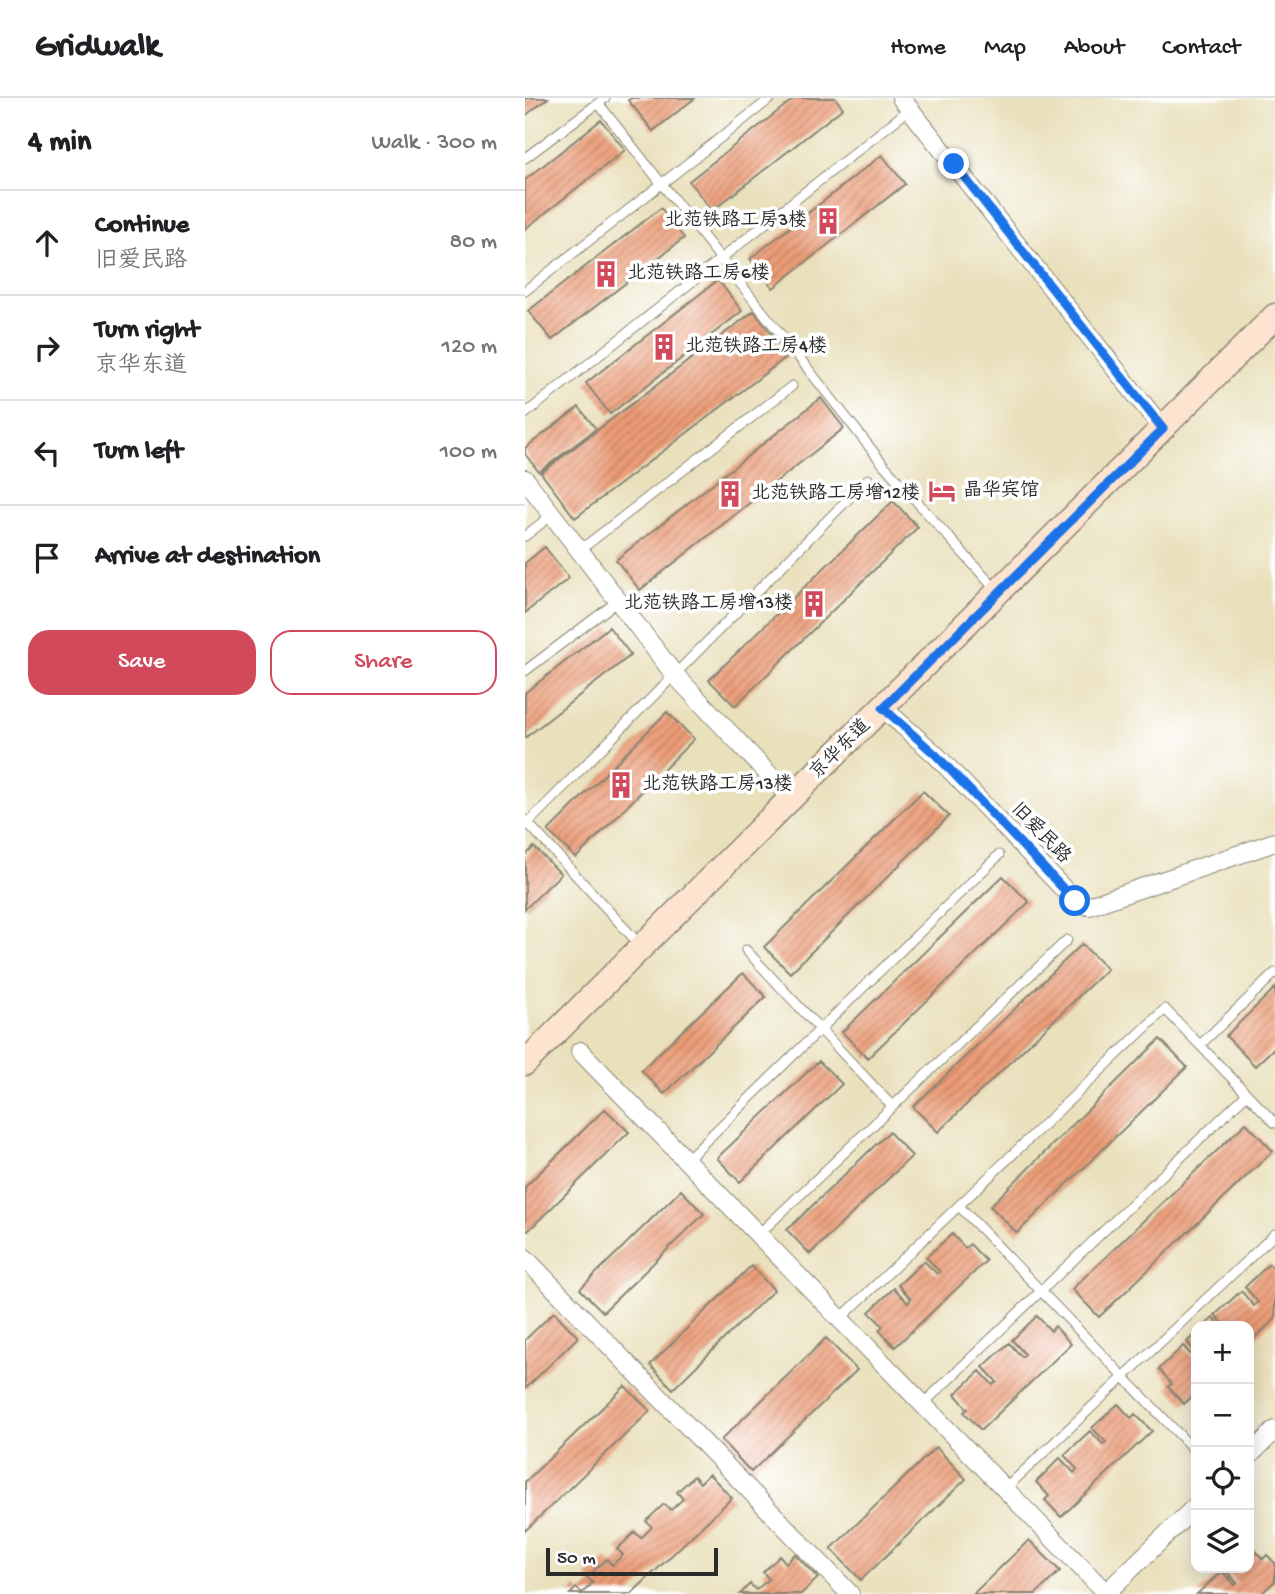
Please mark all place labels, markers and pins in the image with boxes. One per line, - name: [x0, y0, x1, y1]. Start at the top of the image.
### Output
- building icon: 北范铁路工房3楼: [813, 206, 843, 236]
- place label: 北范铁路工房3楼: [664, 209, 807, 233]
- building icon: 北范铁路工房6楼: [591, 259, 621, 289]
- place label: 北范铁路工房6楼: [627, 262, 770, 286]
- building icon: 北范铁路工房4楼: [649, 332, 679, 362]
- place label: 北范铁路工房4楼: [685, 335, 827, 359]
- hotel icon: 晶华宾馆: [927, 476, 957, 506]
- building icon: 北范铁路工房增12楼: [715, 479, 745, 509]
- place label: 晶华宾馆: [963, 479, 1039, 503]
- place label: 北范铁路工房增12楼: [751, 482, 920, 506]
- building icon: 北范铁路工房增13楼: [799, 589, 829, 619]
- place label: 北范铁路工房增13楼: [623, 592, 793, 616]
- building icon: 北范铁路工房13楼: [606, 770, 636, 800]
- place label: 北范铁路工房13楼: [642, 773, 793, 797]

